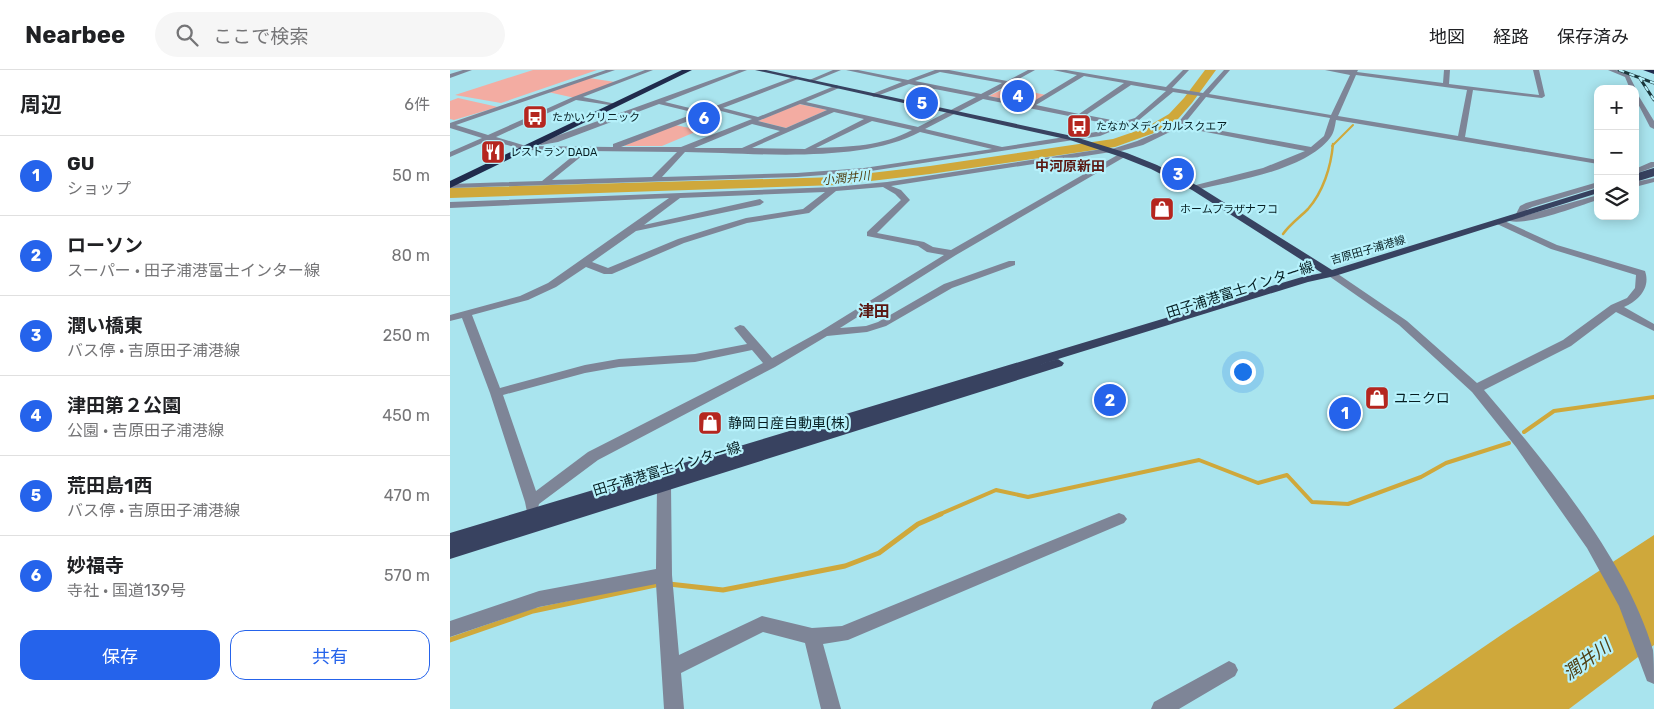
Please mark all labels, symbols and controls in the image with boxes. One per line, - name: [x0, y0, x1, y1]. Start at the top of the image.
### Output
- search box: [155, 12, 505, 57]
- text: Nearbee: [25, 21, 125, 49]
- icon: search: [173, 21, 201, 49]
- text: ここで検索: [213, 25, 308, 48]
- text: 地図: [1429, 26, 1465, 48]
- text: 経路: [1493, 26, 1529, 48]
- text: 保存済み: [1557, 26, 1629, 48]
- pin: 4: [1002, 77, 1034, 115]
- pin: 5: [906, 84, 938, 122]
- map controls: [1594, 85, 1639, 220]
- button: +: [1594, 85, 1639, 130]
- text: 周辺: [20, 92, 62, 117]
- text: 6件: [404, 95, 430, 114]
- pin: 6: [688, 99, 720, 137]
- bus stop icon: たかいクリニック: [522, 104, 548, 130]
- place label: たかいクリニック: [552, 111, 640, 124]
- bus stop icon: たなかメディカルスクエア: [1066, 113, 1092, 139]
- place label: たなかメディカルスクエア: [1096, 120, 1227, 133]
- button: −: [1594, 130, 1639, 175]
- restaurant icon: レストラン DADA: [480, 139, 506, 165]
- place label: レストラン DADA: [510, 146, 598, 159]
- text: GU: [67, 152, 94, 175]
- pin: 3: [1162, 155, 1194, 193]
- district label: 中河原新田: [1035, 158, 1105, 175]
- text: 1: [32, 166, 40, 185]
- text: 50 m: [392, 166, 430, 185]
- water label: 小潤井川: [821, 168, 873, 187]
- button: layers: [1594, 175, 1639, 220]
- text: ショップ: [67, 179, 131, 198]
- shop icon: ホームプラザナフコ: [1149, 196, 1175, 222]
- place label: ホームプラザナフコ: [1180, 203, 1278, 216]
- street label: 吉原田子浦港線: [1329, 233, 1407, 267]
- text: ローソン: [67, 234, 143, 257]
- text: 2: [31, 246, 41, 265]
- text: 80 m: [392, 246, 430, 265]
- street label: 田子浦港富士インター線: [1164, 258, 1316, 322]
- text: スーパー · 田子浦港富士インター線: [67, 261, 320, 280]
- district label: 津田: [858, 302, 890, 321]
- text: 潤い橋東: [67, 314, 143, 337]
- text: 3: [31, 326, 41, 345]
- text: 250 m: [383, 326, 430, 345]
- text: バス停 · 吉原田子浦港線: [67, 341, 240, 360]
- your location: [1230, 359, 1256, 385]
- pin: 2: [1094, 381, 1126, 419]
- shop icon: ユニクロ: [1364, 385, 1390, 411]
- place label: ユニクロ: [1394, 390, 1450, 407]
- text: 津田第２公園: [67, 394, 181, 417]
- pin: 1: [1329, 394, 1361, 432]
- text: 4: [31, 406, 41, 425]
- text: 450 m: [382, 406, 430, 425]
- shop icon: 静岡日産自動車(株): [697, 410, 723, 436]
- place label: 静岡日産自動車(株): [728, 415, 850, 432]
- text: 公園 · 吉原田子浦港線: [67, 421, 224, 440]
- street label: 田子浦港富士インター線: [591, 438, 743, 500]
- text: 荒田島1西: [67, 474, 152, 497]
- text: 5: [31, 486, 41, 505]
- text: 470 m: [384, 486, 430, 505]
- text: バス停 · 吉原田子浦港線: [67, 501, 240, 520]
- text: 妙福寺: [67, 554, 124, 577]
- text: 6: [31, 566, 41, 585]
- text: 570 m: [384, 566, 430, 585]
- text: 寺社 · 国道139号: [67, 581, 186, 600]
- button: 保存: [20, 630, 220, 680]
- button: 共有: [230, 630, 430, 680]
- water label: 潤井川: [1559, 634, 1617, 685]

